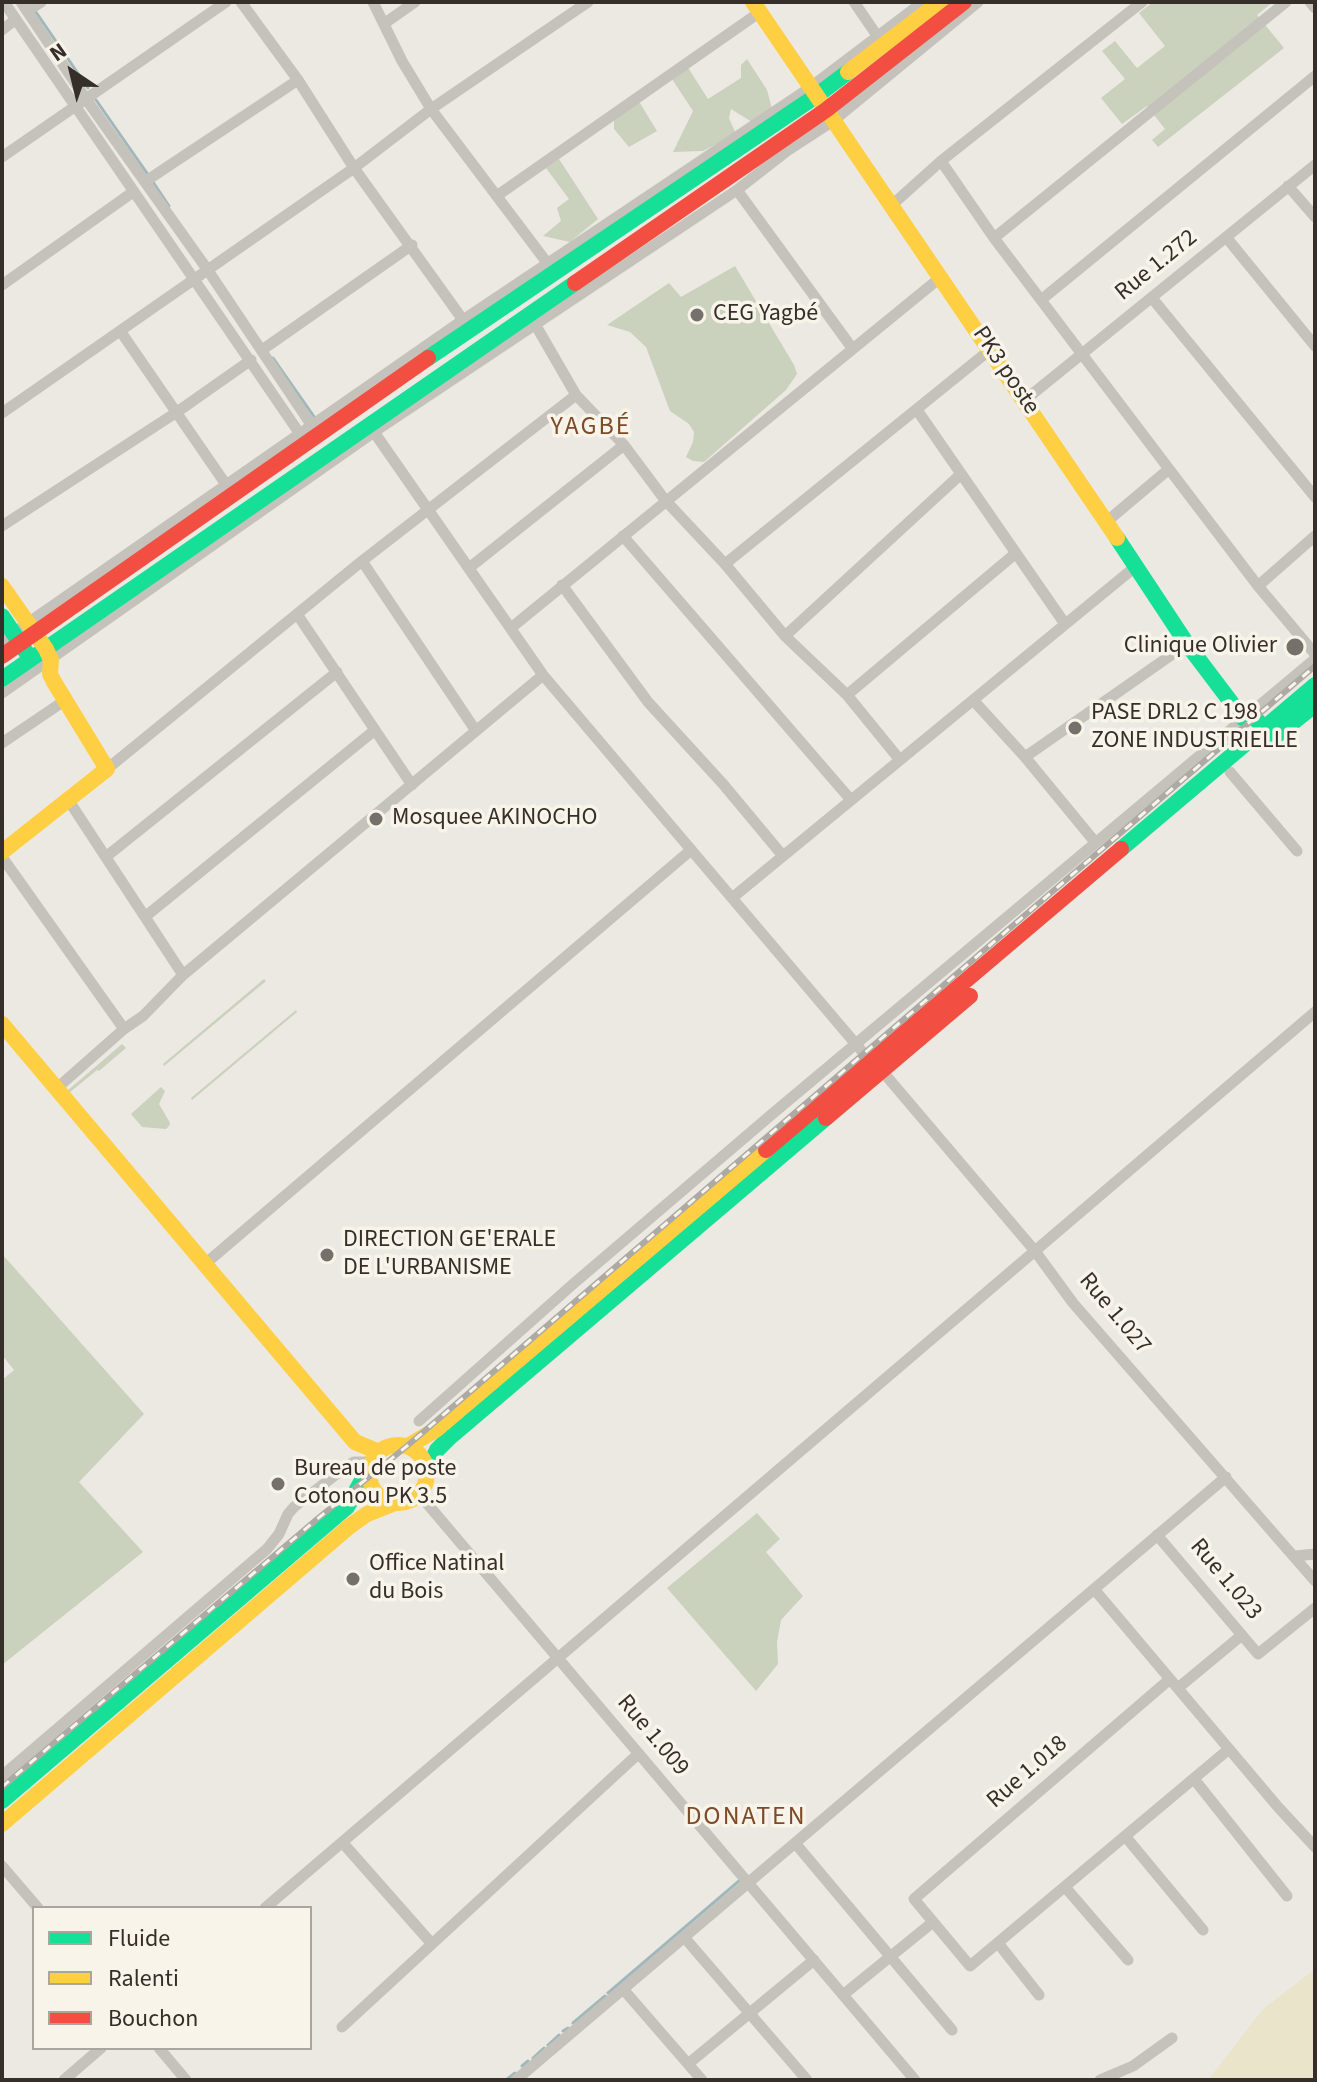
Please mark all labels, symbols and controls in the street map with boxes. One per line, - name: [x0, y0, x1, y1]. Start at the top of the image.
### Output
- north arrow: [32, 32, 112, 112]
- text: N: [43, 35, 73, 70]
- street label: Rue 1.272: [1110, 224, 1204, 308]
- place label: CEG Yagbé: [713, 301, 818, 329]
- marker: CEG Yagbé: [688, 306, 706, 324]
- street label: PK3 poste: [965, 322, 1045, 420]
- district label: YAGBÉ: [551, 412, 631, 444]
- place label: Clinique Olivier: [1124, 633, 1277, 661]
- marker: Clinique Olivier: [1284, 636, 1306, 658]
- place label: PASE DRL2 C 198 ZONE INDUSTRIELLE: [1091, 700, 1298, 756]
- marker: PASE DRL2 C 198 ZONE INDUSTRIELLE: [1066, 719, 1084, 737]
- place label: Mosquee AKINOCHO: [392, 805, 597, 833]
- marker: Mosquee AKINOCHO: [367, 810, 385, 828]
- place label: DIRECTION GE'ERALE DE L'URBANISME: [343, 1227, 556, 1283]
- marker: DIRECTION GE'ERALE DE L'URBANISME: [318, 1246, 336, 1264]
- street label: Rue 1.027: [1072, 1268, 1156, 1360]
- place label: Bureau de poste Cotonou PK 3.5: [294, 1456, 456, 1512]
- marker: Bureau de poste Cotonou PK 3.5: [269, 1475, 287, 1493]
- street label: Rue 1.023: [1183, 1534, 1267, 1626]
- place label: Office Natinal du Bois: [369, 1551, 504, 1607]
- marker: Office Natinal du Bois: [344, 1570, 362, 1588]
- street label: Rue 1.009: [610, 1690, 694, 1782]
- street label: Rue 1.018: [982, 1730, 1074, 1816]
- district label: DONATEN: [685, 1802, 807, 1834]
- legend: [32, 1906, 312, 2050]
- text: Fluide: [108, 1921, 170, 1956]
- text: Ralenti: [108, 1961, 179, 1996]
- text: Bouchon: [108, 2001, 198, 2036]

